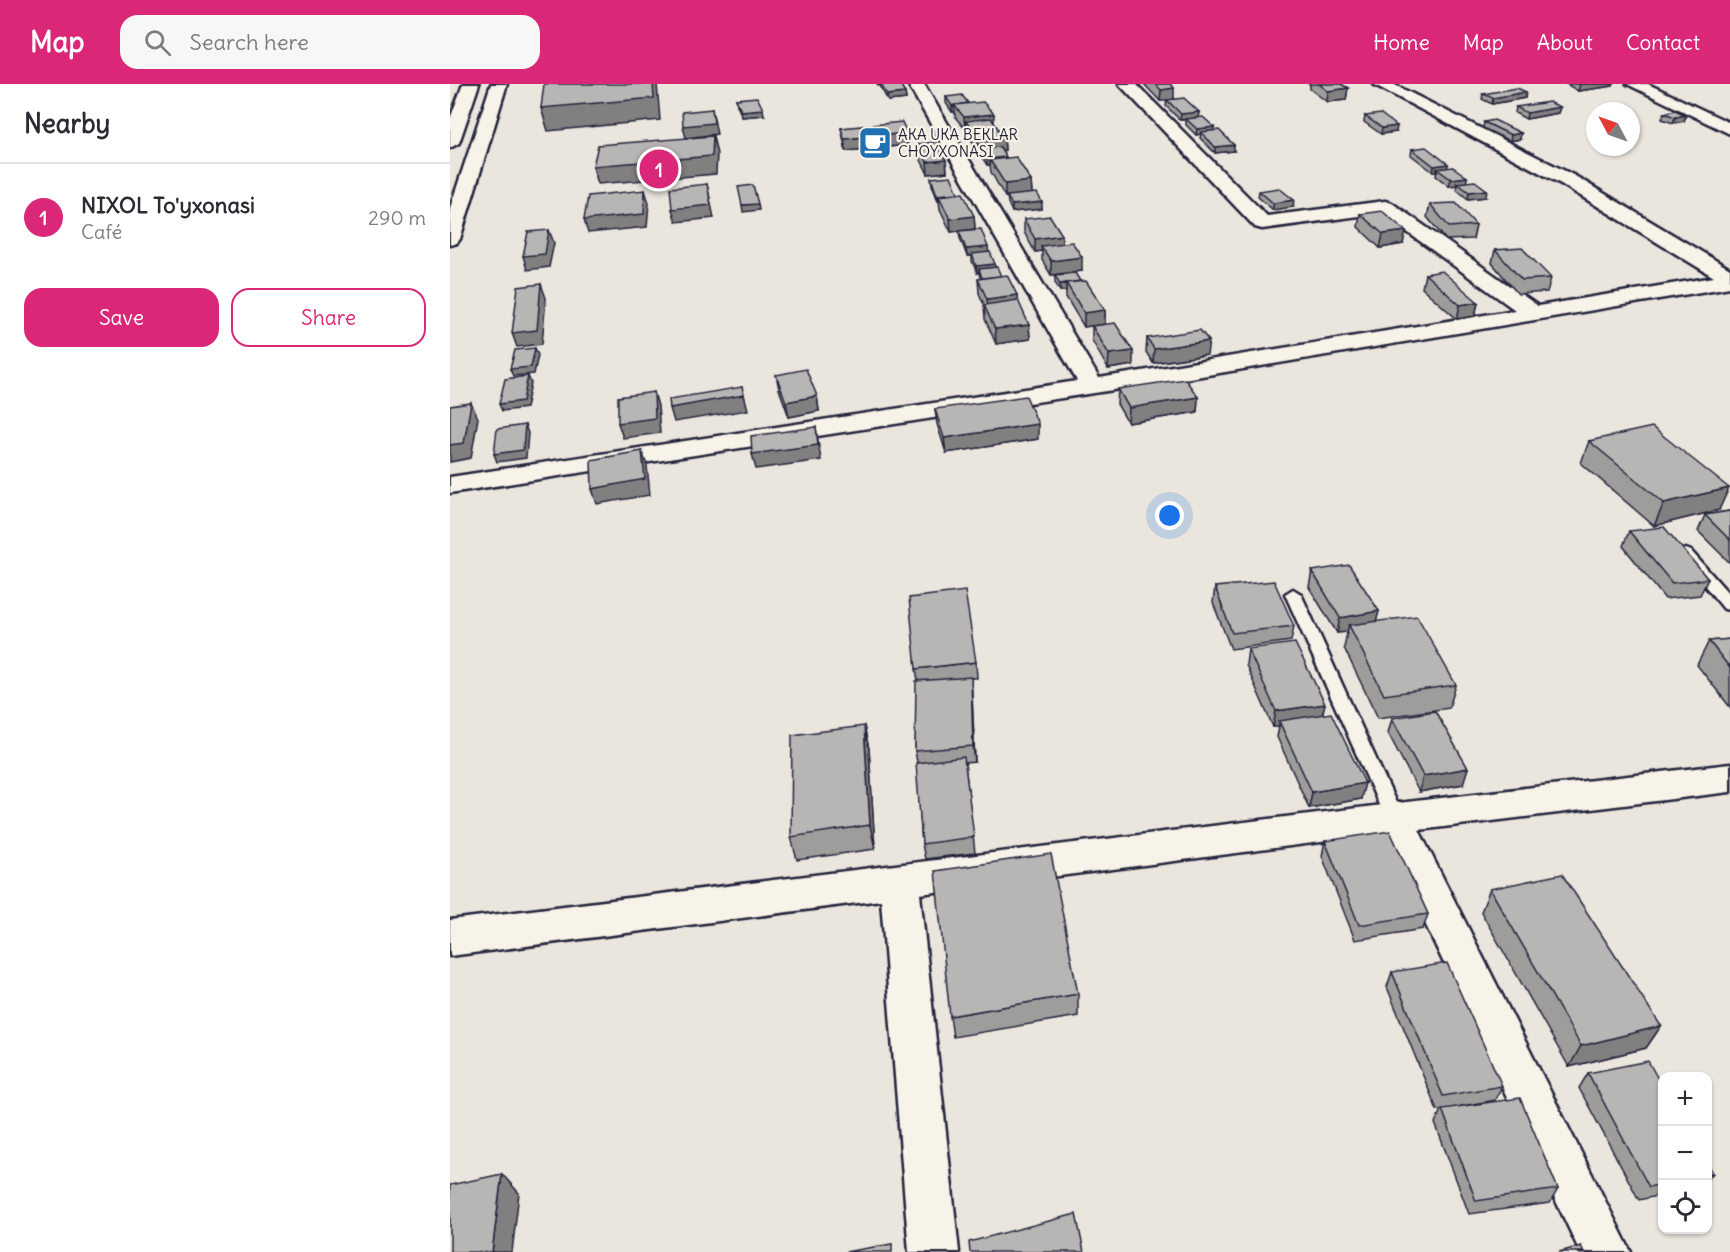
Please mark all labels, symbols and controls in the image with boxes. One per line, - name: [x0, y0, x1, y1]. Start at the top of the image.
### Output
- search box: [120, 15, 540, 69]
- text: Map: [30, 24, 84, 60]
- icon: search: [141, 26, 174, 59]
- text: Search here: [189, 28, 309, 56]
- text: Home: [1373, 29, 1430, 56]
- text: Map: [1463, 29, 1504, 56]
- text: About: [1537, 29, 1593, 56]
- text: Contact: [1626, 29, 1700, 56]
- north arrow: [1586, 102, 1640, 156]
- text: Nearby: [24, 107, 110, 140]
- cafe icon: AKA UKA BEKLAR CHOYXONASI: [857, 125, 893, 161]
- place label: AKA UKA BEKLAR CHOYXONASI: [898, 125, 1019, 161]
- pin: 1: [640, 146, 678, 191]
- text: NIXOL To'yxonasi: [81, 191, 255, 219]
- text: 1: [40, 205, 47, 230]
- text: 290 m: [368, 205, 426, 230]
- text: Café: [81, 219, 122, 244]
- button: Save: [24, 288, 219, 347]
- button: Share: [231, 288, 426, 347]
- your location: [1155, 501, 1184, 530]
- map controls: [1658, 1072, 1712, 1234]
- button: +: [1658, 1072, 1712, 1126]
- button: −: [1658, 1126, 1712, 1180]
- button: locate: [1658, 1180, 1712, 1234]

